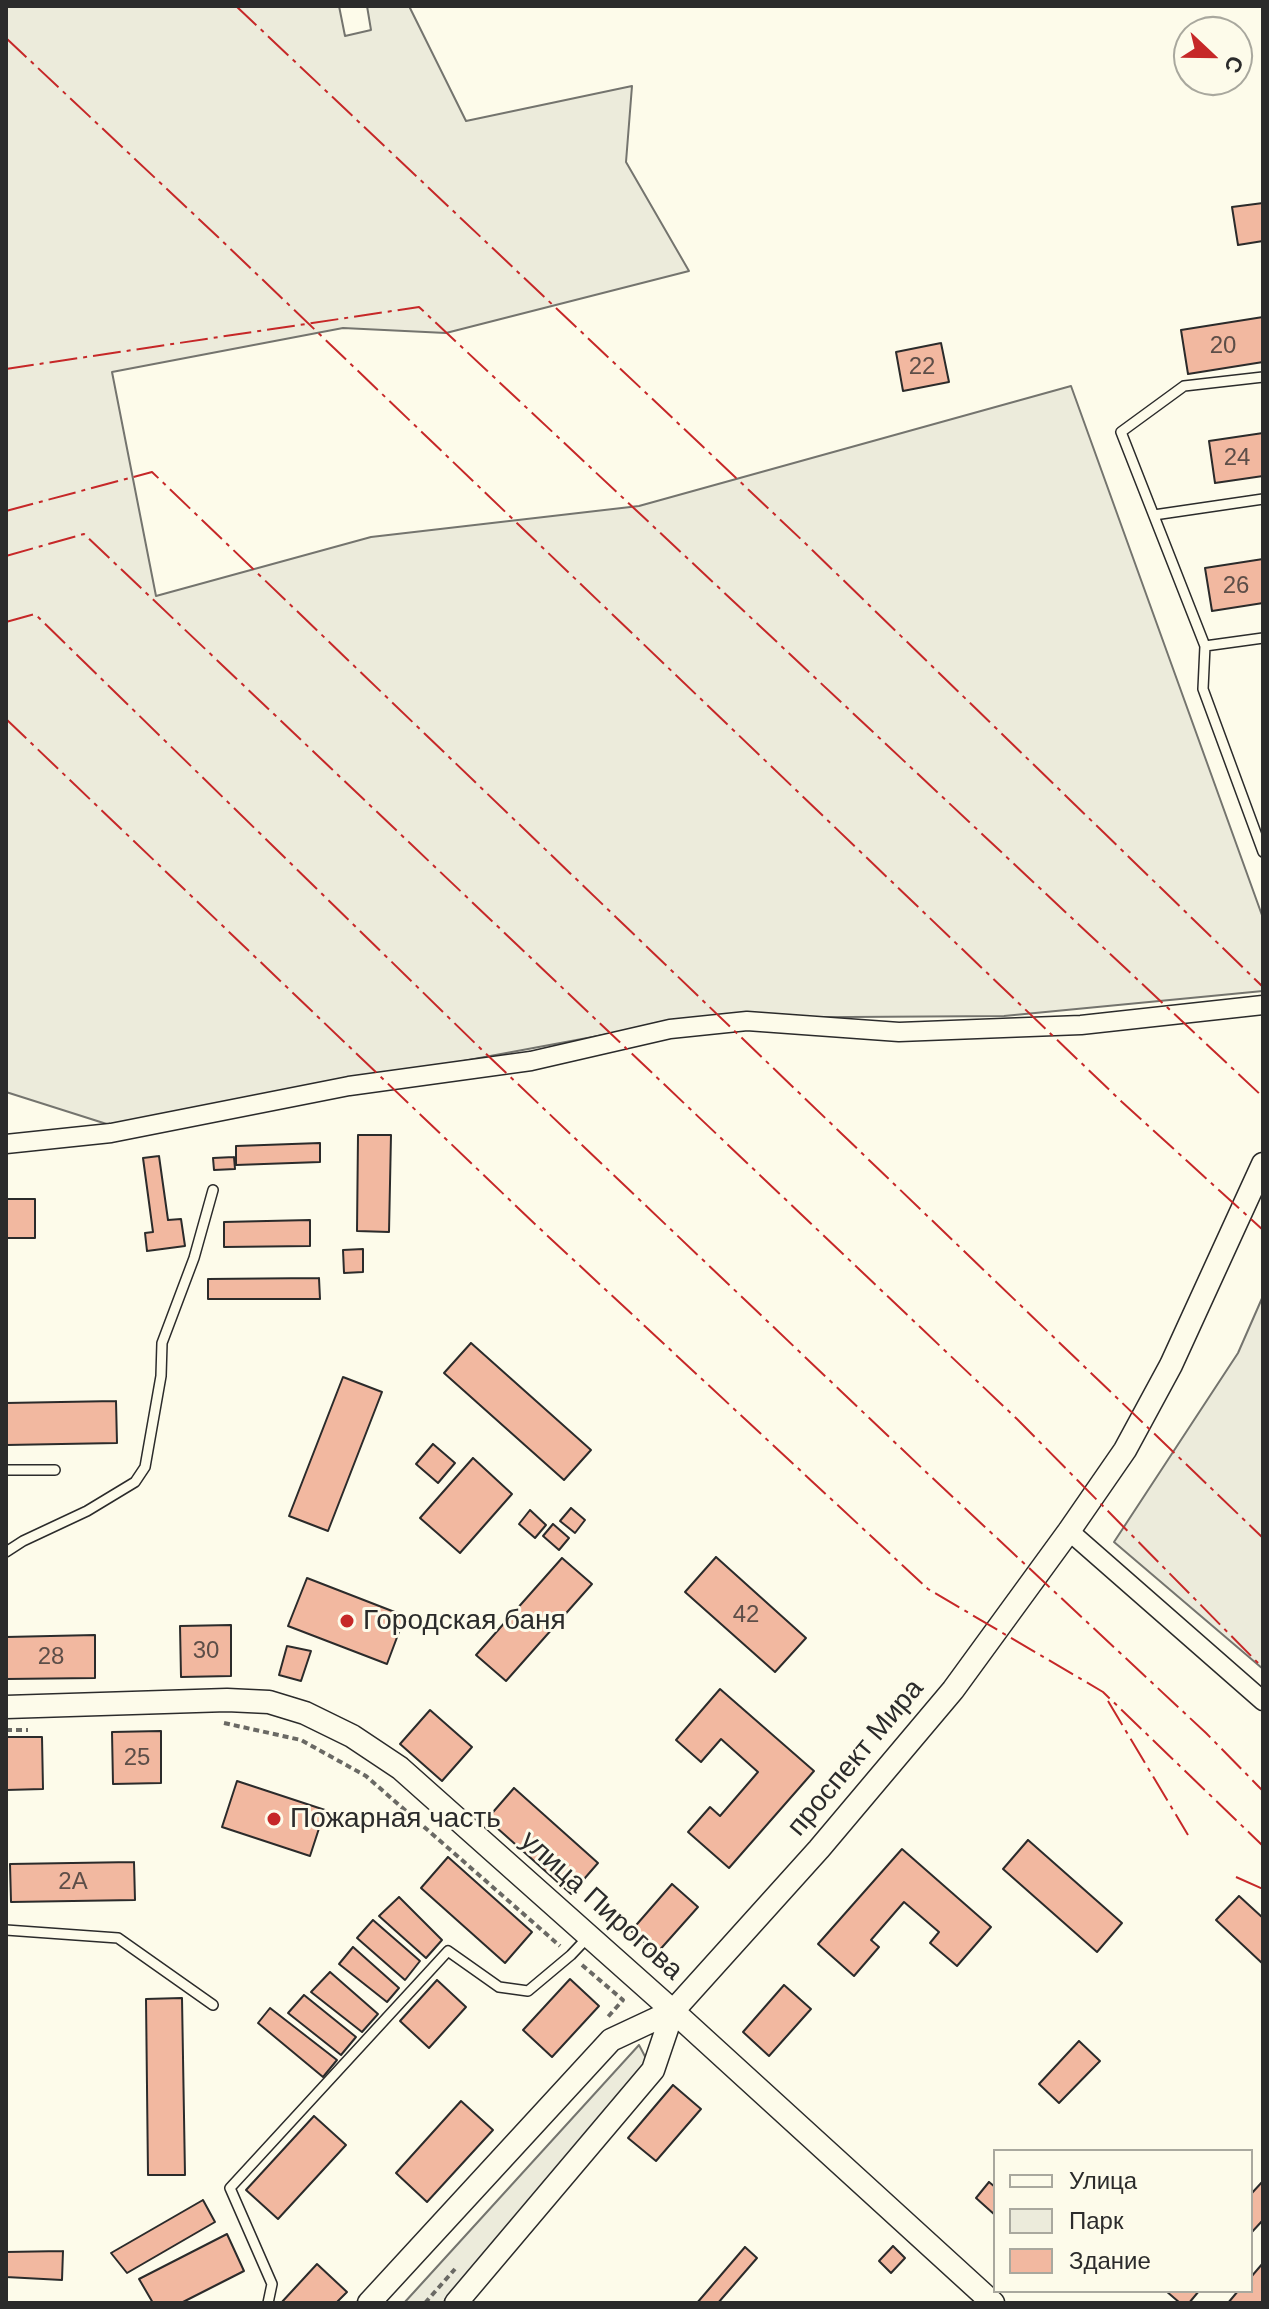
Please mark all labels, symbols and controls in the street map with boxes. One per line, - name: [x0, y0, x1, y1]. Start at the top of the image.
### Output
- north arrow: [1173, 16, 1253, 96]
- text: С: [1219, 52, 1248, 76]
- house number: 20: [1210, 332, 1236, 360]
- house number: 22: [909, 353, 935, 381]
- house number: 24: [1224, 444, 1250, 472]
- house number: 26: [1223, 572, 1249, 600]
- house number: 42: [733, 1601, 759, 1629]
- place label: Городская баня: [363, 1604, 566, 1638]
- marker: Городская баня: [338, 1612, 356, 1630]
- house number: 30: [193, 1637, 219, 1665]
- house number: 28: [38, 1643, 64, 1671]
- street label: проспект Мира: [781, 1673, 931, 1843]
- house number: 25: [124, 1744, 150, 1772]
- place label: Пожарная часть: [290, 1802, 501, 1836]
- marker: Пожарная часть: [265, 1810, 283, 1828]
- street label: улица Пирогова: [513, 1824, 689, 1988]
- house number: 2А: [58, 1868, 88, 1896]
- legend: [993, 2149, 1253, 2293]
- text: Улица: [1069, 2167, 1137, 2194]
- text: Парк: [1069, 2207, 1123, 2234]
- text: Здание: [1069, 2247, 1151, 2274]

